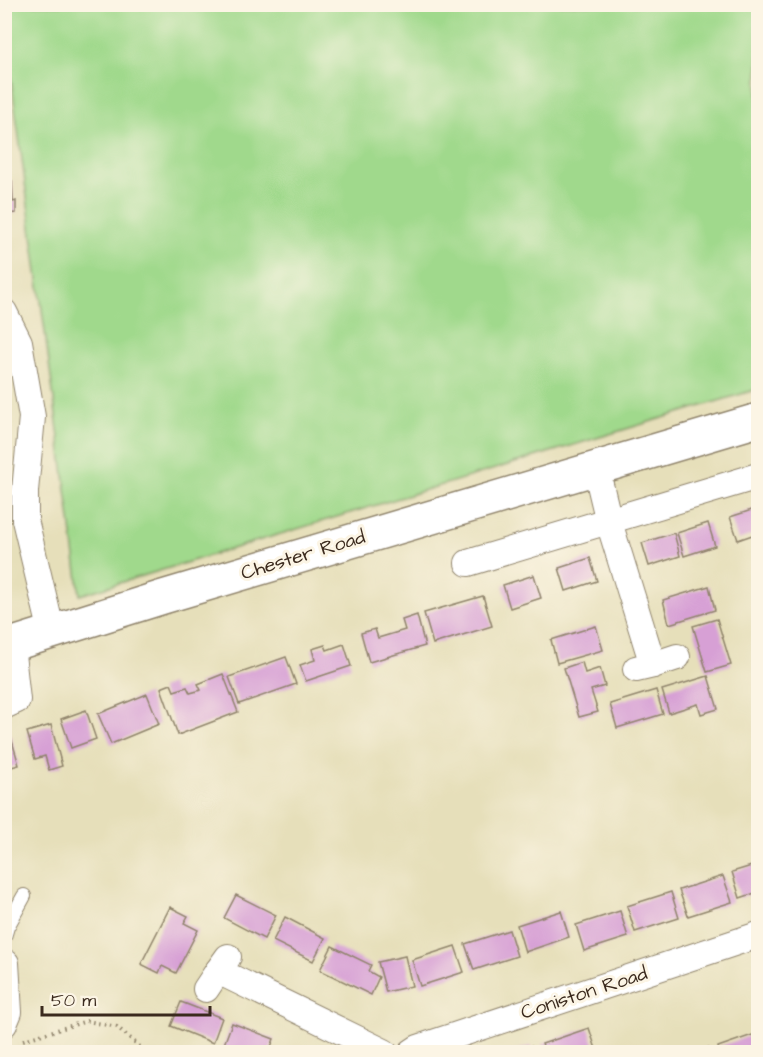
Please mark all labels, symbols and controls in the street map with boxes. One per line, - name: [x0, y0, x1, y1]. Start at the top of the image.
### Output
- street label: Chester Road: [237, 523, 369, 587]
- street label: Coniston Road: [517, 959, 651, 1027]
- scale bar: [42, 979, 210, 1017]
- text: 50 m: [51, 988, 96, 1013]

